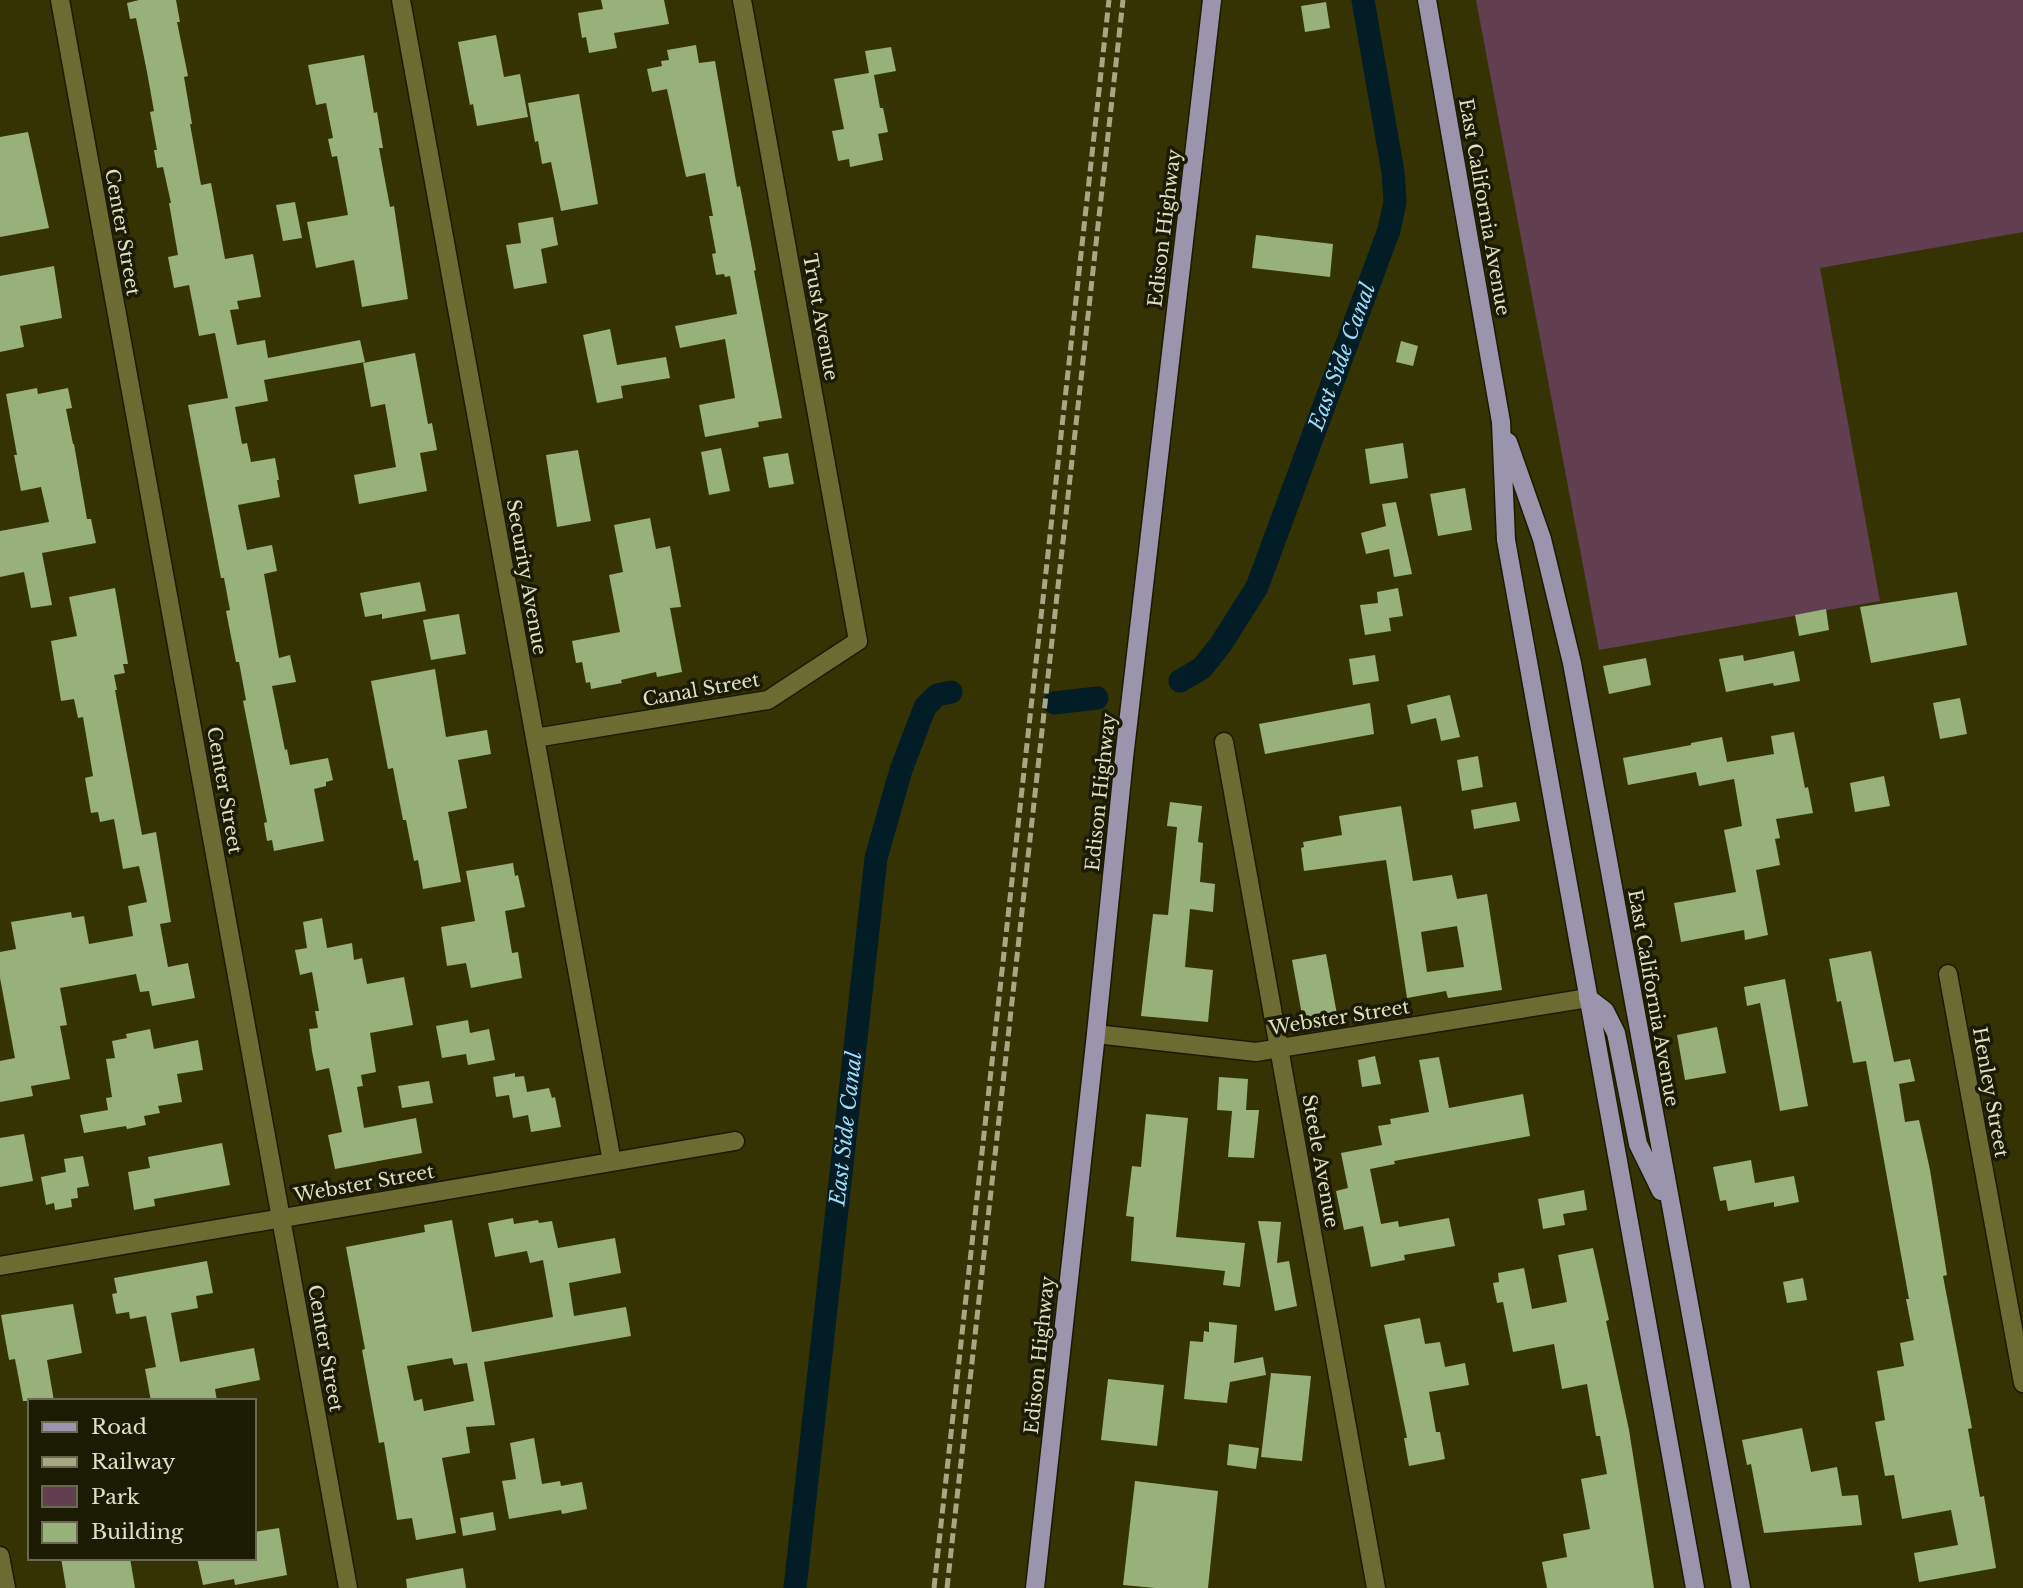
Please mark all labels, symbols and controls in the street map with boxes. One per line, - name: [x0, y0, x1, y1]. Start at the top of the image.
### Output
- street label: East California Avenue: [1454, 97, 1515, 317]
- street label: Edison Highway: [1143, 148, 1186, 308]
- street label: Center Street: [100, 167, 145, 298]
- street label: Trust Avenue: [798, 252, 843, 382]
- water label: East Side Canal: [1303, 279, 1381, 435]
- street label: Security Avenue: [502, 498, 551, 657]
- street label: Canal Street: [641, 668, 762, 711]
- street label: Edison Highway: [1081, 712, 1120, 872]
- street label: Center Street: [202, 725, 247, 856]
- street label: East California Avenue: [1623, 888, 1684, 1108]
- street label: Webster Street: [1266, 995, 1412, 1040]
- street label: Henley Street: [1968, 1025, 2013, 1160]
- water label: East Side Canal: [824, 1050, 867, 1208]
- street label: Steele Avenue: [1297, 1092, 1344, 1230]
- street label: Webster Street: [291, 1160, 437, 1207]
- street label: Edison Highway: [1020, 1275, 1059, 1435]
- street label: Center Street: [303, 1283, 348, 1414]
- legend: [28, 1399, 256, 1560]
- text: Road: [91, 1414, 147, 1440]
- text: Railway: [91, 1449, 176, 1475]
- text: Park: [91, 1484, 140, 1510]
- text: Building: [91, 1519, 184, 1545]

